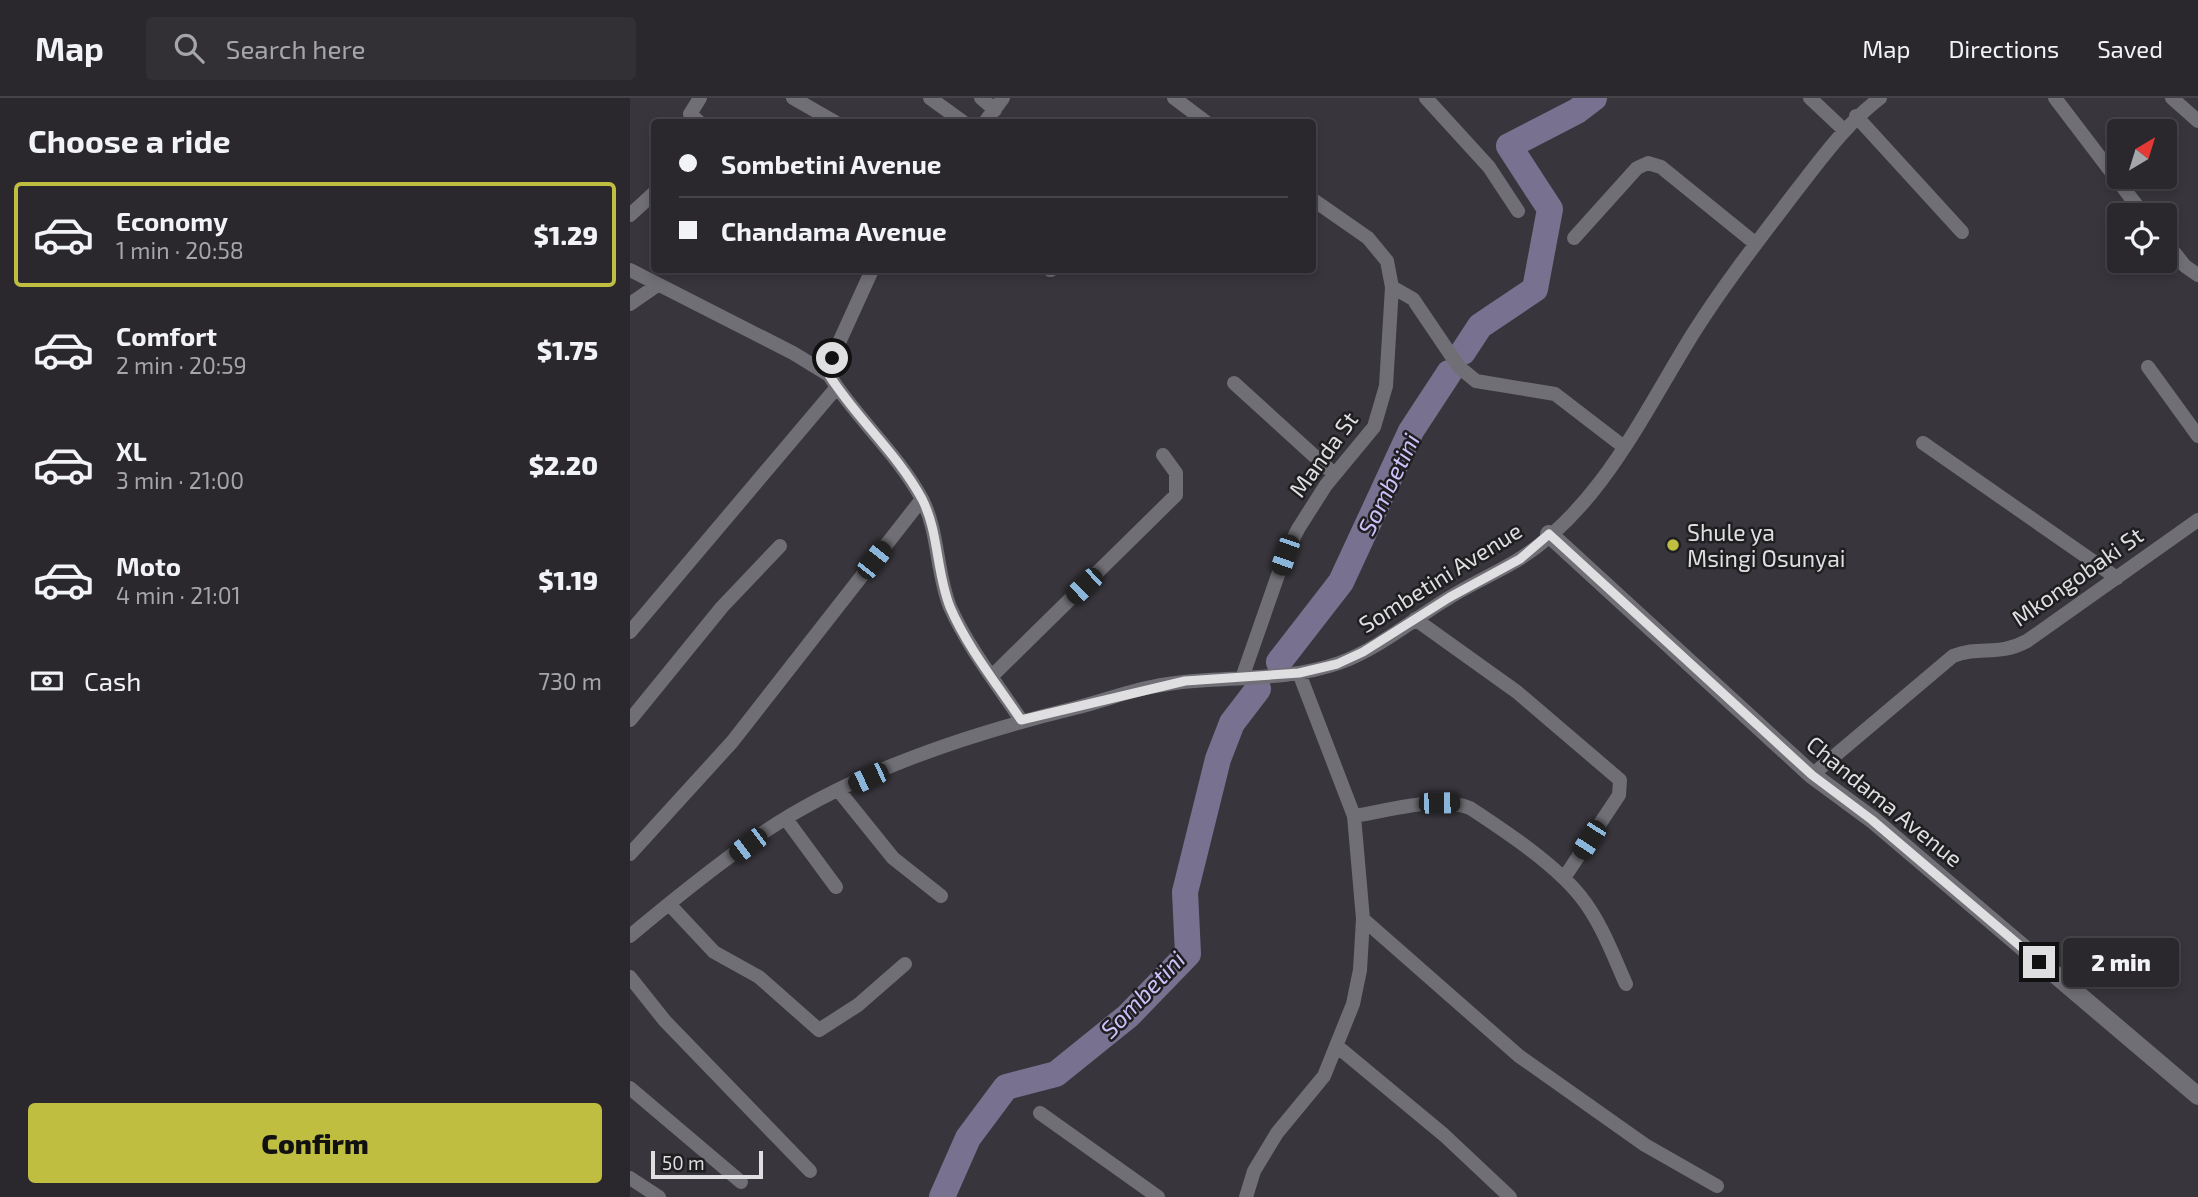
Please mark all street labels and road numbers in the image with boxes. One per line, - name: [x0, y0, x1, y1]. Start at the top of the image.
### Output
- street label: Manda St: [1283, 406, 1363, 502]
- street label: Sombetini Avenue: [1353, 516, 1527, 638]
- street label: Mkongobaki St: [2006, 520, 2148, 632]
- street label: Chandama Avenue: [1801, 729, 1969, 873]

